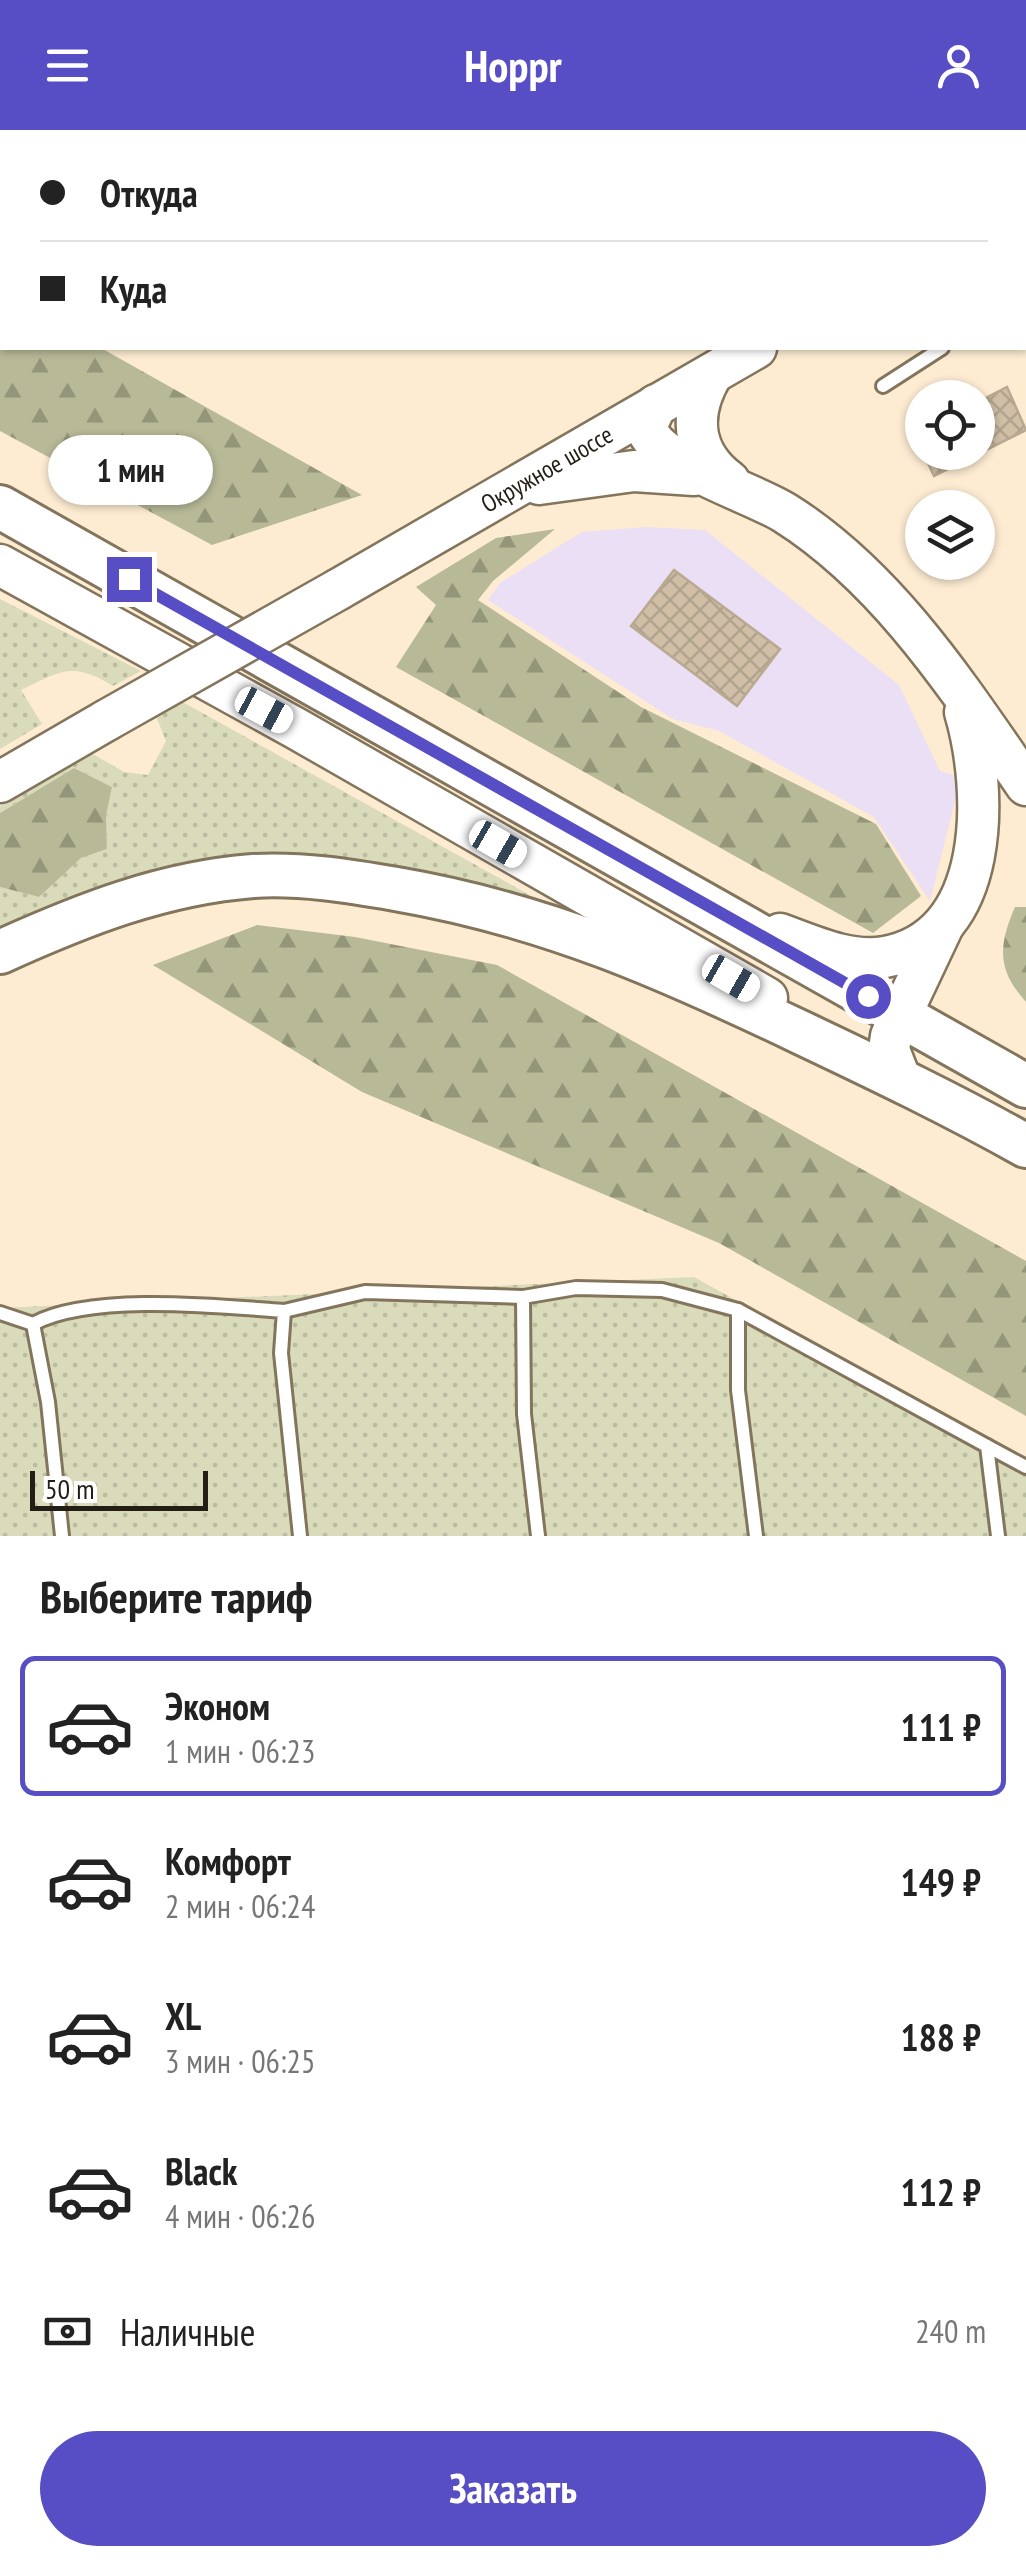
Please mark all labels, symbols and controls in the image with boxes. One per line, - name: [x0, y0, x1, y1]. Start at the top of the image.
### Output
- text: Hoppr: [464, 36, 562, 94]
- icon: menu: [40, 38, 95, 93]
- icon: person: [931, 38, 986, 93]
- text: Откуда: [100, 168, 198, 217]
- text: Куда: [100, 264, 167, 313]
- map controls: [905, 380, 995, 580]
- button: locate: [905, 380, 995, 470]
- street label: Окружное шоссе: [475, 418, 619, 520]
- callout: 1 мин: [46, 434, 212, 504]
- text: 1 мин: [96, 449, 165, 491]
- button: layers: [905, 490, 995, 580]
- route end: [107, 557, 152, 602]
- car: [230, 683, 298, 737]
- car: [465, 816, 531, 872]
- car: [698, 950, 764, 1006]
- route start: [846, 974, 891, 1019]
- scale bar: [30, 1466, 208, 1511]
- text: 50 m: [45, 1470, 94, 1507]
- text: Выберите тариф: [40, 1567, 312, 1625]
- icon: car: [45, 1681, 135, 1771]
- text: Эконом: [165, 1681, 270, 1730]
- text: 111 ₽: [901, 1702, 981, 1751]
- text: 1 мин · 06:23: [165, 1730, 315, 1772]
- icon: car: [45, 1836, 135, 1926]
- text: Комфорт: [165, 1836, 291, 1885]
- text: 149 ₽: [901, 1857, 981, 1906]
- text: 2 мин · 06:24: [165, 1885, 315, 1927]
- icon: car: [45, 1991, 135, 2081]
- text: XL: [165, 1991, 201, 2040]
- text: 188 ₽: [901, 2012, 981, 2061]
- text: 3 мин · 06:25: [165, 2040, 315, 2082]
- icon: car: [45, 2146, 135, 2236]
- text: Black: [165, 2146, 238, 2195]
- text: 112 ₽: [901, 2167, 981, 2216]
- text: 4 мин · 06:26: [165, 2195, 315, 2237]
- icon: cash: [40, 2304, 95, 2359]
- text: Наличные: [120, 2307, 255, 2356]
- text: 240 m: [915, 2310, 986, 2352]
- button: Заказать: [40, 2431, 986, 2546]

